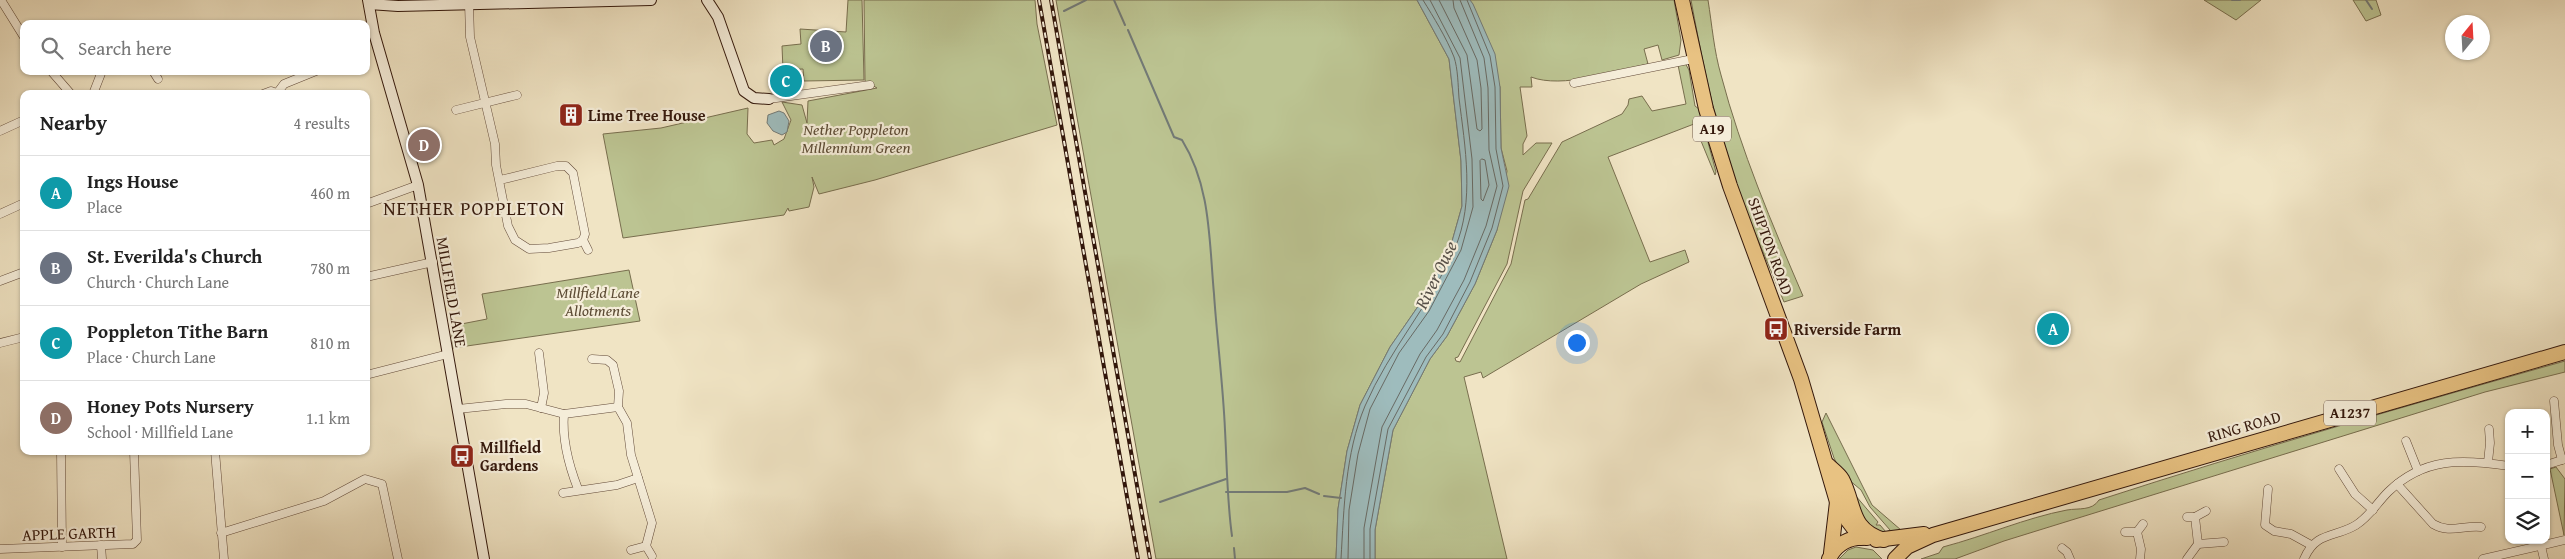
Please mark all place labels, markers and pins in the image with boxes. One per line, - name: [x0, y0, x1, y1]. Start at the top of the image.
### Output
- pin: B: [810, 27, 842, 65]
- pin: C: [770, 62, 802, 100]
- building icon: Lime Tree House: [558, 102, 584, 128]
- place label: Lime Tree House: [588, 103, 706, 127]
- pin: D: [408, 126, 440, 164]
- pin: A: [2037, 310, 2069, 348]
- bus stop icon: Riverside Farm: [1763, 316, 1789, 342]
- place label: Riverside Farm: [1794, 317, 1902, 341]
- place label: Millfield Gardens: [480, 435, 542, 477]
- bus stop icon: Millfield Gardens: [449, 443, 475, 469]

